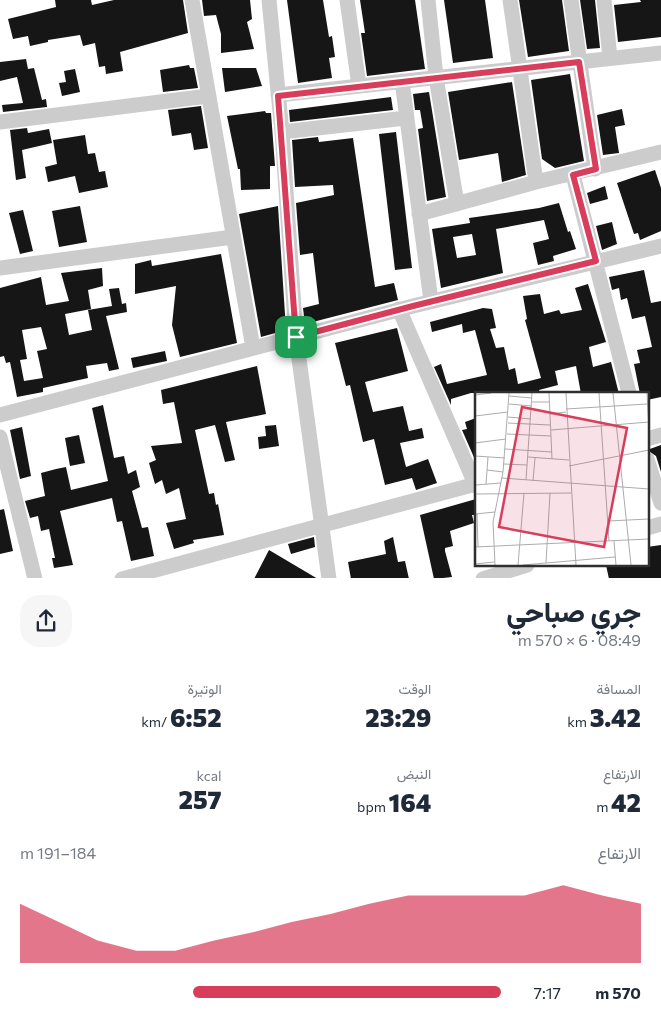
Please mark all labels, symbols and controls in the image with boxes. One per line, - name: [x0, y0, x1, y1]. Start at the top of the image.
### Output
- pin: [275, 316, 317, 358]
- icon: arrive: [282, 323, 310, 351]
- inset map: [475, 392, 648, 566]
- text: جري صباحي: [506, 594, 641, 628]
- button: share: [20, 595, 72, 647]
- text: 08:49 · 6 × 570 m: [518, 630, 641, 649]
- text: الوتيرة: [187, 680, 222, 697]
- text: الوقت: [398, 680, 431, 697]
- text: المسافة: [597, 680, 641, 697]
- text: 6:52: [170, 702, 222, 732]
- text: 23:29: [365, 702, 431, 732]
- text: 3.42: [590, 702, 641, 732]
- text: /km: [141, 713, 170, 730]
- text: km: [567, 713, 590, 730]
- text: النبض: [397, 765, 431, 782]
- text: الارتفاع: [603, 765, 641, 782]
- text: kcal: [197, 767, 222, 784]
- text: 257: [178, 784, 222, 814]
- text: 164: [389, 787, 431, 817]
- text: 42: [611, 787, 641, 817]
- text: bpm: [357, 798, 389, 815]
- text: m: [596, 798, 611, 815]
- text: 184–191 m: [20, 843, 96, 862]
- text: الارتفاع: [598, 843, 641, 862]
- text: 7:17: [533, 983, 561, 1002]
- text: 570 m: [595, 983, 641, 1002]

